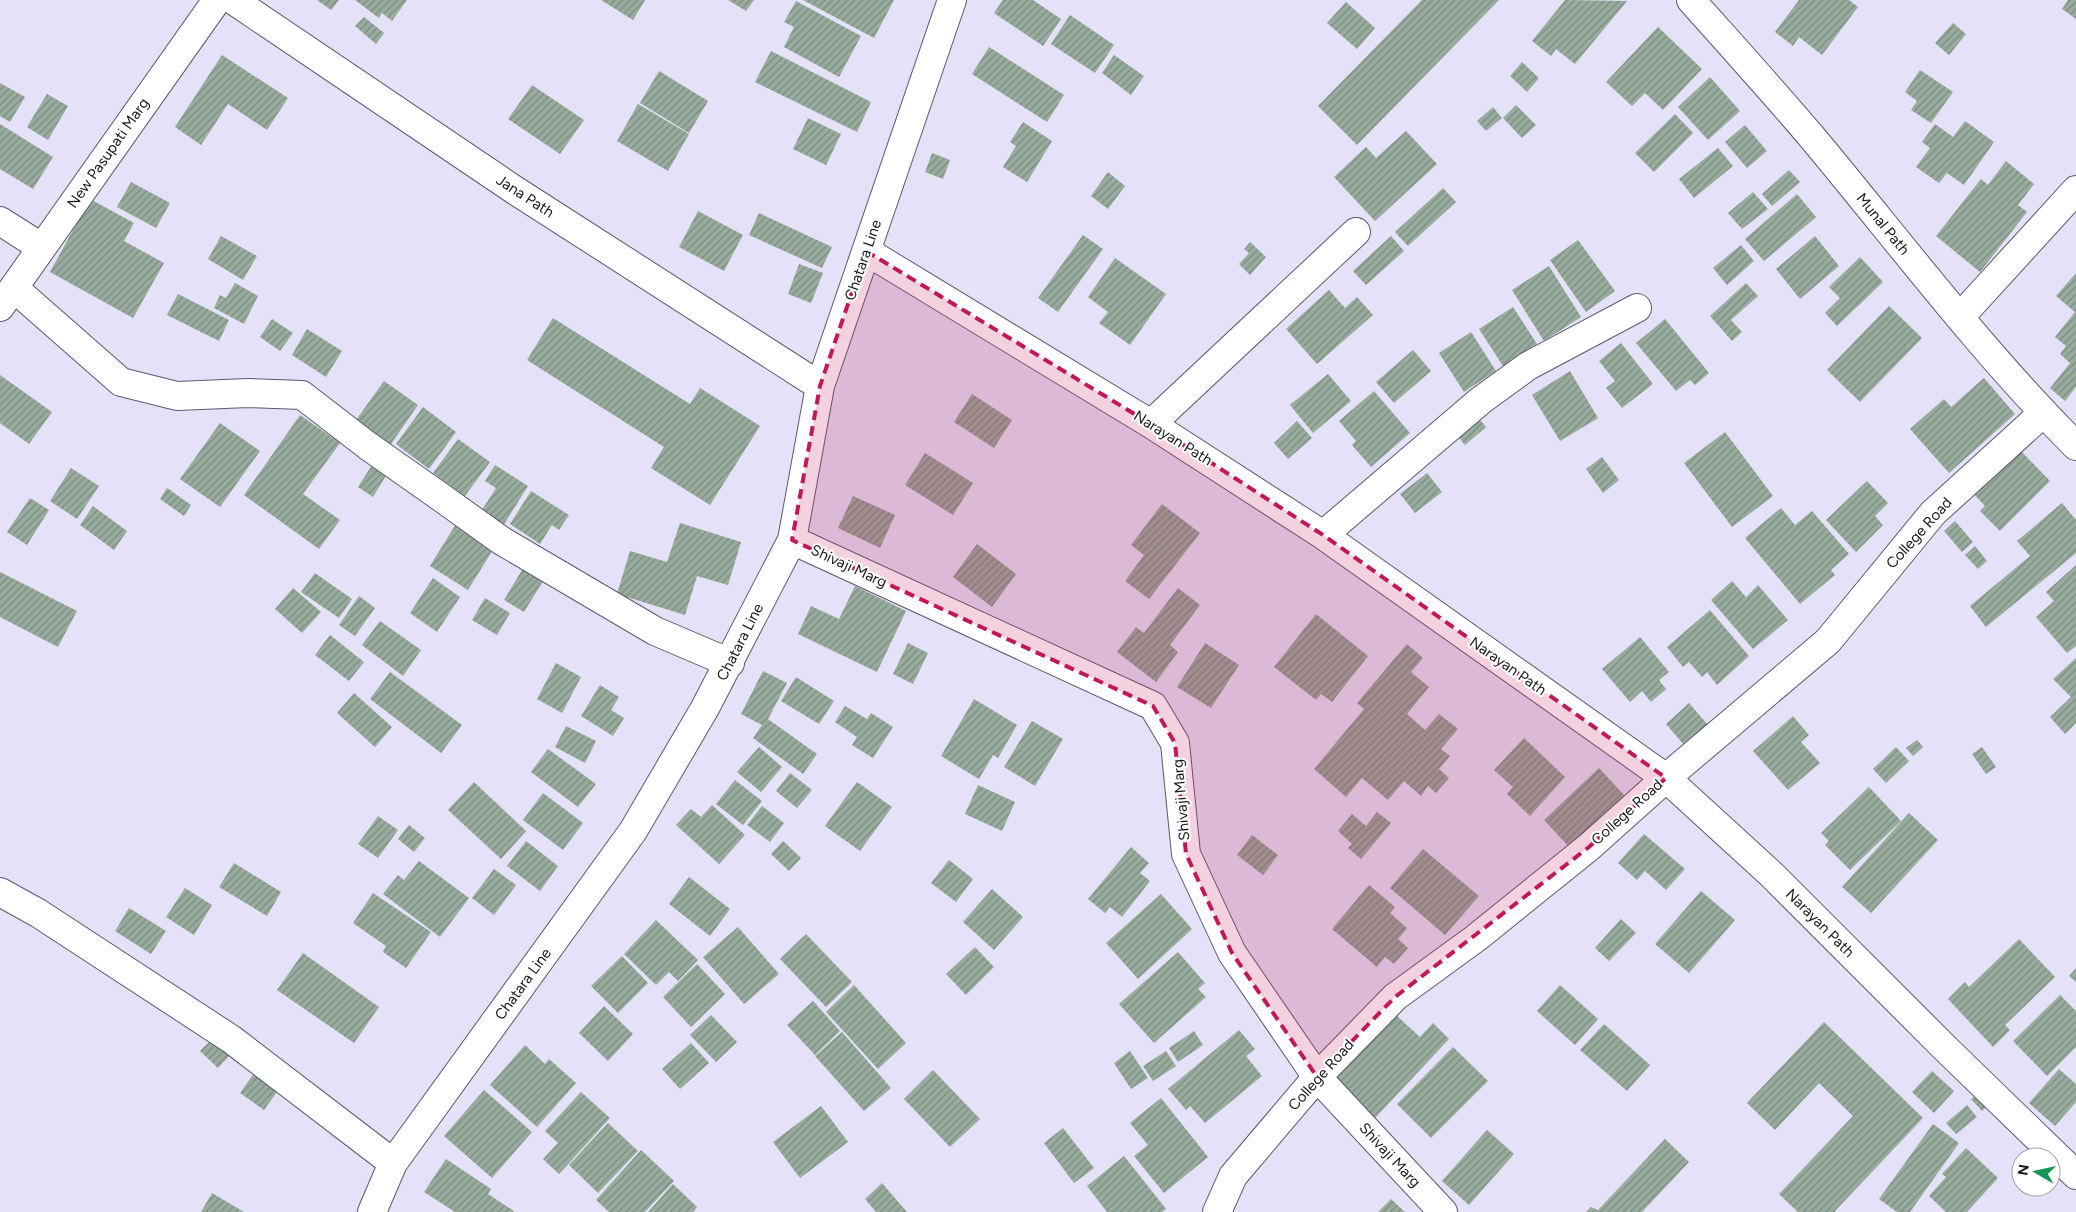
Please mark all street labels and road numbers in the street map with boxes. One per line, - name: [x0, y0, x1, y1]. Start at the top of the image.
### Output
- street label: New Pasupati Marg: [63, 95, 153, 211]
- street label: Jana Path: [493, 171, 557, 221]
- street label: Munal Path: [1853, 189, 1913, 259]
- street label: Chatara Line: [841, 217, 885, 303]
- street label: Narayan Path: [1130, 407, 1216, 469]
- street label: College Road: [1882, 494, 1956, 572]
- street label: Shivaji Marg: [808, 541, 890, 591]
- street label: Chatara Line: [713, 600, 767, 684]
- street label: Narayan Path: [1466, 633, 1550, 699]
- street label: Shivaji Marg: [1168, 758, 1194, 842]
- street label: College Road: [1588, 775, 1666, 849]
- street label: Narayan Path: [1782, 885, 1858, 961]
- street label: Chatara Line: [491, 945, 555, 1023]
- street label: College Road: [1284, 1036, 1358, 1114]
- street label: Shivaji Marg: [1356, 1119, 1424, 1191]

